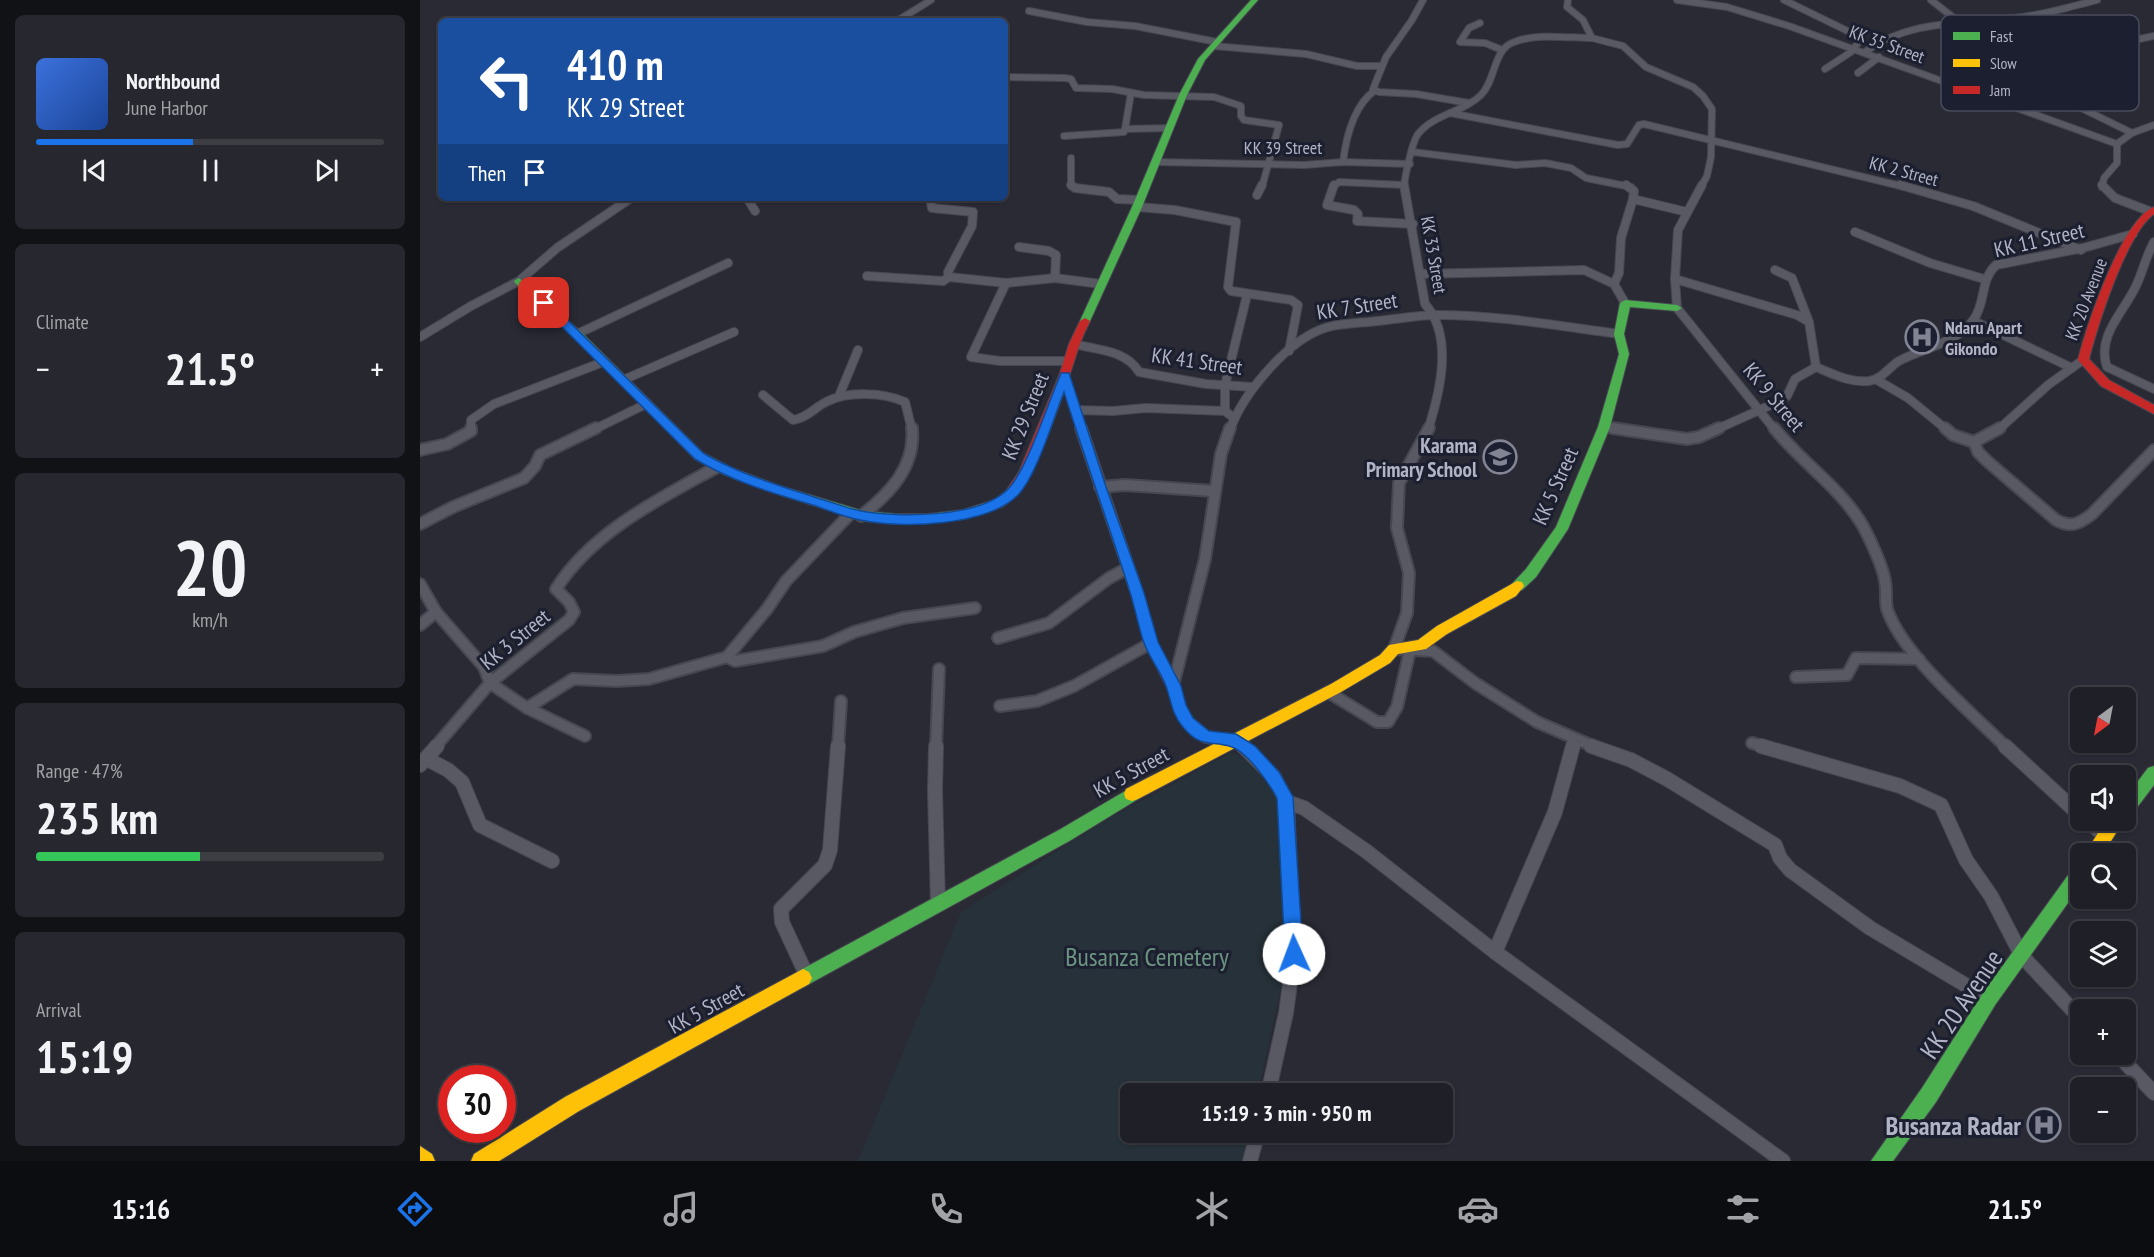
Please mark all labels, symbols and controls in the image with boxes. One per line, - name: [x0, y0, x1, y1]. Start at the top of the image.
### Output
- legend: [1941, 15, 2139, 111]
- street label: KK 35 Street: [1846, 20, 1928, 68]
- text: Fast: [1990, 26, 2013, 46]
- text: 410 m: [567, 37, 664, 92]
- icon: left: [468, 42, 546, 120]
- text: Slow: [1990, 53, 2017, 73]
- text: Northbound: [126, 67, 220, 95]
- text: Jam: [1989, 80, 2011, 100]
- text: KK 29 Street: [567, 90, 685, 124]
- text: June Harbor: [126, 95, 208, 121]
- street label: KK 39 Street: [1244, 136, 1322, 159]
- street label: KK 2 Street: [1867, 151, 1941, 191]
- icon: previous: [78, 154, 111, 187]
- icon: pause: [194, 154, 227, 187]
- icon: next: [310, 154, 343, 187]
- icon: arrive: [518, 156, 551, 189]
- text: Then: [468, 159, 506, 187]
- street label: KK 33 Street: [1416, 214, 1452, 296]
- street label: KK 11 Street: [1991, 217, 2087, 263]
- street label: KK 20 Avenue: [2060, 255, 2112, 343]
- pin: [518, 277, 569, 328]
- icon: arrive: [527, 286, 560, 319]
- street label: KK 7 Street: [1315, 286, 1399, 326]
- text: Climate: [36, 309, 89, 335]
- place label: Ndaru Apart Gikondo: [1945, 316, 2023, 360]
- hospital icon: Ndaru Apart Gikondo: [1904, 319, 1940, 355]
- text: 21.5°: [165, 339, 255, 397]
- street label: KK 41 Street: [1150, 341, 1244, 381]
- text: −: [36, 347, 50, 390]
- text: +: [370, 347, 384, 390]
- street label: KK 9 Street: [1737, 357, 1811, 437]
- street label: KK 29 Street: [995, 368, 1055, 463]
- place label: Karama Primary School: [1366, 432, 1478, 483]
- school or university icon: Karama Primary School: [1482, 439, 1518, 475]
- street label: KK 5 Street: [1526, 443, 1584, 529]
- text: 20: [173, 517, 247, 618]
- street label: KK 3 Street: [475, 603, 556, 675]
- text: km/h: [192, 607, 228, 633]
- north arrow: [2070, 687, 2136, 753]
- map controls: [2070, 687, 2136, 1143]
- street label: KK 5 Street: [1089, 740, 1174, 804]
- text: Range · 47%: [36, 758, 123, 784]
- button: sound: [2070, 765, 2136, 831]
- text: 235 km: [36, 788, 158, 846]
- button: search: [2070, 843, 2136, 909]
- button: layers: [2070, 921, 2136, 987]
- position arrow: [1262, 922, 1326, 986]
- park label: Busanza Cemetery: [1065, 940, 1229, 973]
- street label: KK 20 Avenue: [1913, 943, 2009, 1065]
- street label: KK 5 Street: [664, 976, 749, 1040]
- text: Arrival: [36, 997, 81, 1023]
- button: +: [2070, 999, 2136, 1065]
- text: 15:19: [36, 1027, 133, 1085]
- speed limit sign: 30: [438, 1065, 516, 1143]
- button: −: [2070, 1077, 2136, 1143]
- text: 15:19 · 3 min · 950 m: [1201, 1099, 1372, 1127]
- hospital icon: Busanza Radar: [2026, 1107, 2062, 1143]
- place label: Busanza Radar: [1885, 1109, 2021, 1142]
- icon: directions: [394, 1188, 436, 1230]
- icon: music: [660, 1188, 702, 1230]
- icon: phone: [925, 1188, 967, 1230]
- icon: climate: [1191, 1188, 1233, 1230]
- icon: car: [1457, 1188, 1499, 1230]
- icon: filters: [1722, 1188, 1764, 1230]
- text: 15:16: [112, 1192, 170, 1226]
- text: 21.5°: [1988, 1192, 2042, 1226]

